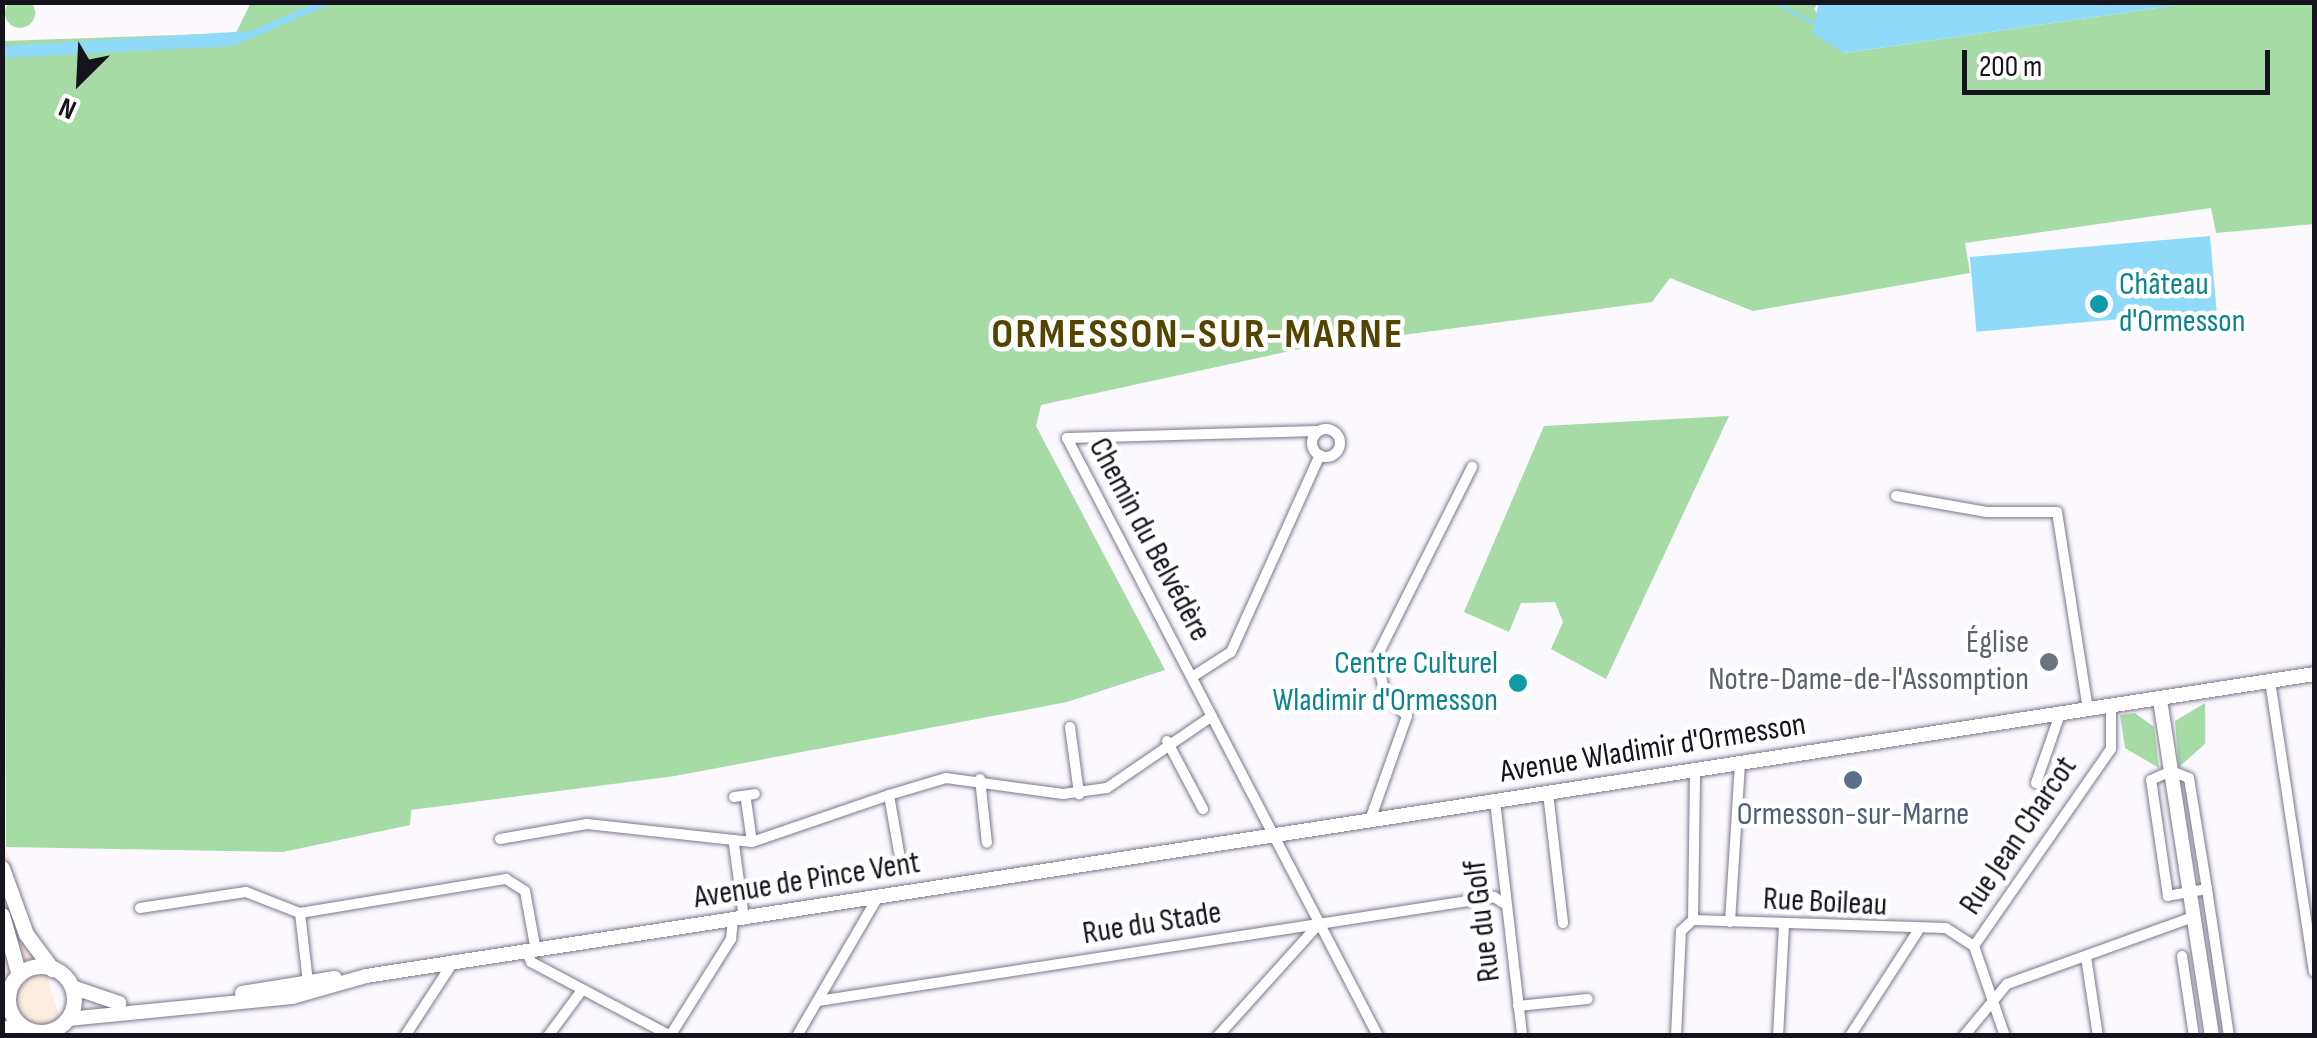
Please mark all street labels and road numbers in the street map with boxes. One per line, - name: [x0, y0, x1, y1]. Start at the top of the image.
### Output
- street label: Chemin du Belvédère: [1079, 432, 1219, 648]
- street label: Avenue Wladimir d'Ormesson: [1497, 706, 1809, 792]
- street label: Rue Jean Charcot: [1952, 750, 2086, 922]
- street label: Avenue de Pince Vent: [691, 844, 923, 918]
- street label: Rue du Golf: [1456, 858, 1510, 984]
- street label: Rue Boileau: [1762, 881, 1888, 925]
- street label: Rue du Stade: [1080, 894, 1224, 954]

